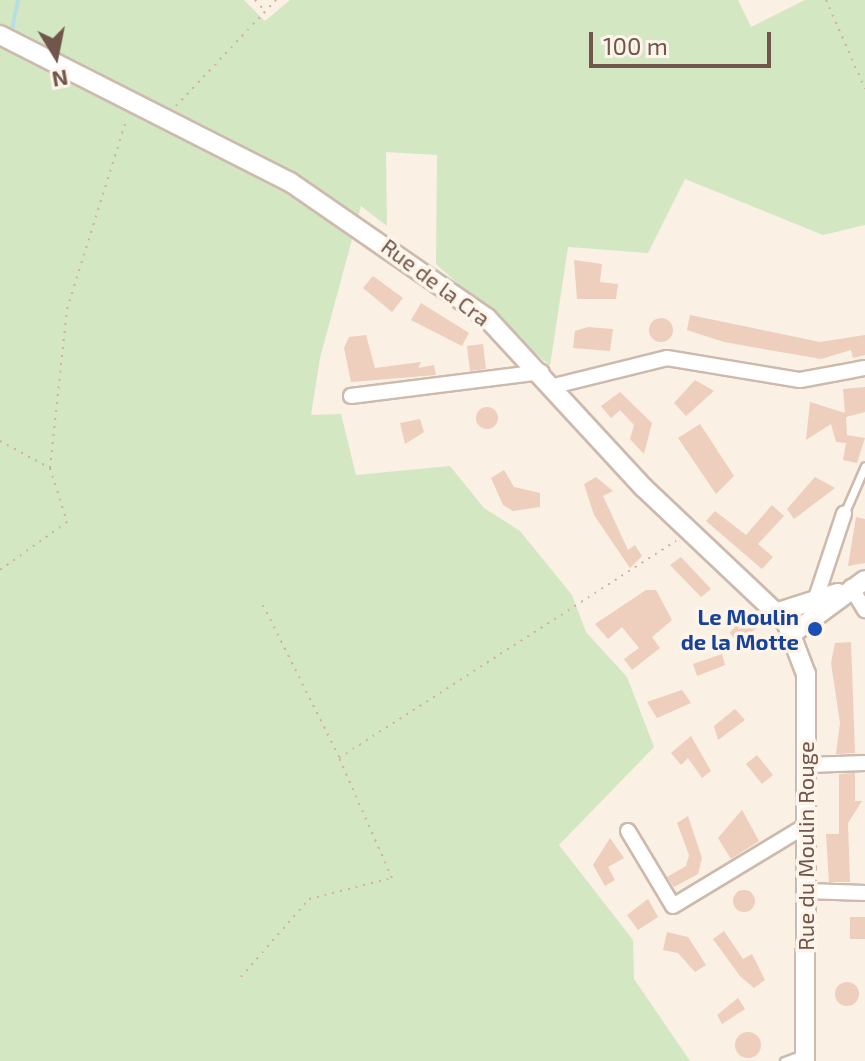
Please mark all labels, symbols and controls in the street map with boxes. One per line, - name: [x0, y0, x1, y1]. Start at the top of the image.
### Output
- north arrow: [16, 16, 96, 96]
- scale bar: [593, 16, 775, 66]
- text: 100 m: [603, 31, 668, 60]
- text: N: [50, 65, 70, 94]
- street label: Rue de la Cra: [376, 233, 496, 331]
- place label: Le Moulin de la Motte: [681, 603, 799, 654]
- marker: Le Moulin de la Motte: [806, 620, 824, 638]
- street label: Rue du Moulin Rouge: [793, 741, 819, 951]

